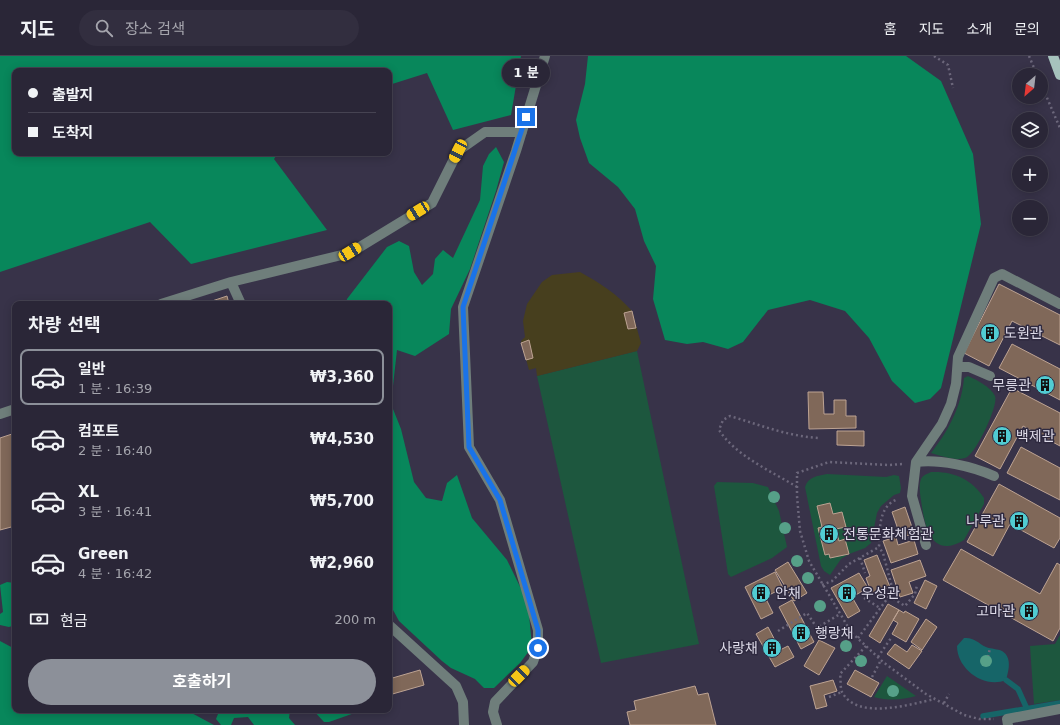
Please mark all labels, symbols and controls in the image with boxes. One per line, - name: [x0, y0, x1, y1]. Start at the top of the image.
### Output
- search box: [79, 10, 359, 46]
- icon: search: [93, 17, 115, 39]
- text: 지도: [20, 18, 55, 40]
- text: 장소 검색: [125, 20, 185, 38]
- text: 홈: [884, 21, 897, 37]
- text: 지도: [919, 21, 944, 37]
- text: 소개: [966, 21, 992, 37]
- text: 문의: [1014, 21, 1040, 37]
- callout: 1 분: [502, 59, 550, 87]
- text: 1 분: [513, 65, 539, 80]
- north arrow: [1012, 68, 1048, 104]
- map controls: [1012, 68, 1048, 236]
- text: 출발지: [52, 86, 93, 104]
- route end: [517, 108, 535, 126]
- button: layers: [1012, 112, 1048, 148]
- text: 도착지: [52, 124, 93, 142]
- car: [447, 138, 469, 164]
- button: +: [1012, 156, 1048, 192]
- car: [405, 200, 431, 222]
- button: −: [1012, 200, 1048, 236]
- car: [337, 241, 363, 263]
- text: 차량 선택: [28, 314, 101, 335]
- building icon: 도원관: [979, 322, 1001, 344]
- place label: 도원관: [1004, 325, 1043, 341]
- icon: car: [30, 359, 66, 395]
- text: 일반: [78, 360, 106, 378]
- text: ₩3,360: [310, 368, 374, 386]
- building icon: 무릉관: [1034, 374, 1056, 396]
- place label: 무릉관: [992, 377, 1031, 393]
- text: 1 분 · 16:39: [78, 381, 152, 396]
- icon: car: [30, 421, 66, 457]
- text: 컴포트: [78, 422, 119, 440]
- building icon: 백제관: [991, 425, 1013, 447]
- place label: 백제관: [1016, 428, 1055, 444]
- text: ₩4,530: [310, 430, 374, 448]
- text: 2 분 · 16:40: [78, 443, 152, 458]
- icon: car: [30, 483, 66, 519]
- text: XL: [78, 483, 99, 501]
- text: ₩5,700: [310, 492, 374, 510]
- text: 3 분 · 16:41: [78, 504, 152, 519]
- building icon: 나루관: [1008, 510, 1030, 532]
- place label: 나루관: [966, 513, 1005, 529]
- building icon: 전통문화체험관: [818, 523, 840, 545]
- place label: 전통문화체험관: [843, 526, 933, 542]
- icon: car: [30, 545, 66, 581]
- text: Green: [78, 545, 129, 563]
- text: ₩2,960: [310, 554, 374, 572]
- text: 4 분 · 16:42: [78, 566, 152, 581]
- building icon: 안채: [750, 582, 772, 604]
- building icon: 우성관: [836, 582, 858, 604]
- place label: 안채: [775, 585, 801, 601]
- place label: 우성관: [861, 585, 900, 601]
- building icon: 고마관: [1018, 600, 1040, 622]
- place label: 고마관: [976, 603, 1015, 619]
- icon: cash: [28, 608, 50, 630]
- text: 현금: [60, 612, 88, 630]
- text: 200 m: [334, 612, 376, 627]
- building icon: 행랑채: [790, 622, 812, 644]
- place label: 행랑채: [815, 625, 854, 641]
- building icon: 사랑채: [761, 637, 783, 659]
- route start: [529, 639, 547, 657]
- place label: 사랑채: [719, 640, 758, 656]
- button: 호출하기: [28, 659, 376, 705]
- car: [506, 663, 532, 689]

